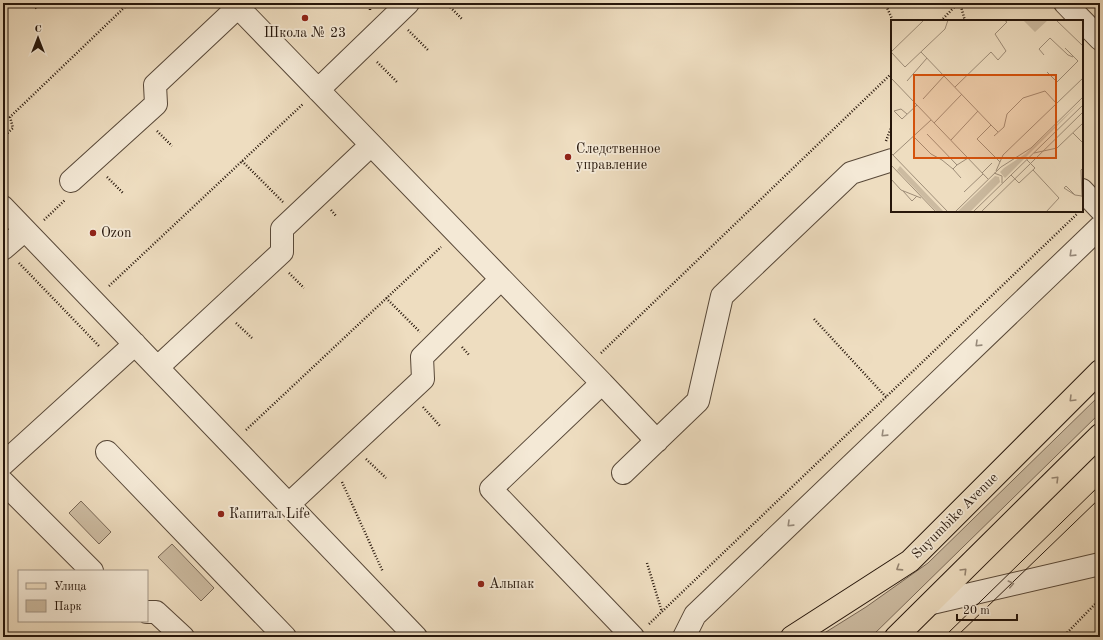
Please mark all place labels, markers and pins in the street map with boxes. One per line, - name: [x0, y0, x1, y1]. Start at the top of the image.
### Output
- marker: Школа № 23: [300, 13, 310, 23]
- place label: Школа № 23: [264, 26, 346, 40]
- place label: Следственное управление: [576, 142, 660, 172]
- marker: Следственное управление: [563, 152, 573, 162]
- place label: Ozon: [101, 226, 132, 240]
- marker: Ozon: [88, 228, 98, 238]
- place label: Капитал Life: [229, 507, 310, 521]
- marker: Капитал Life: [216, 509, 226, 519]
- place label: Альпак: [489, 577, 534, 591]
- marker: Альпак: [476, 579, 486, 589]

